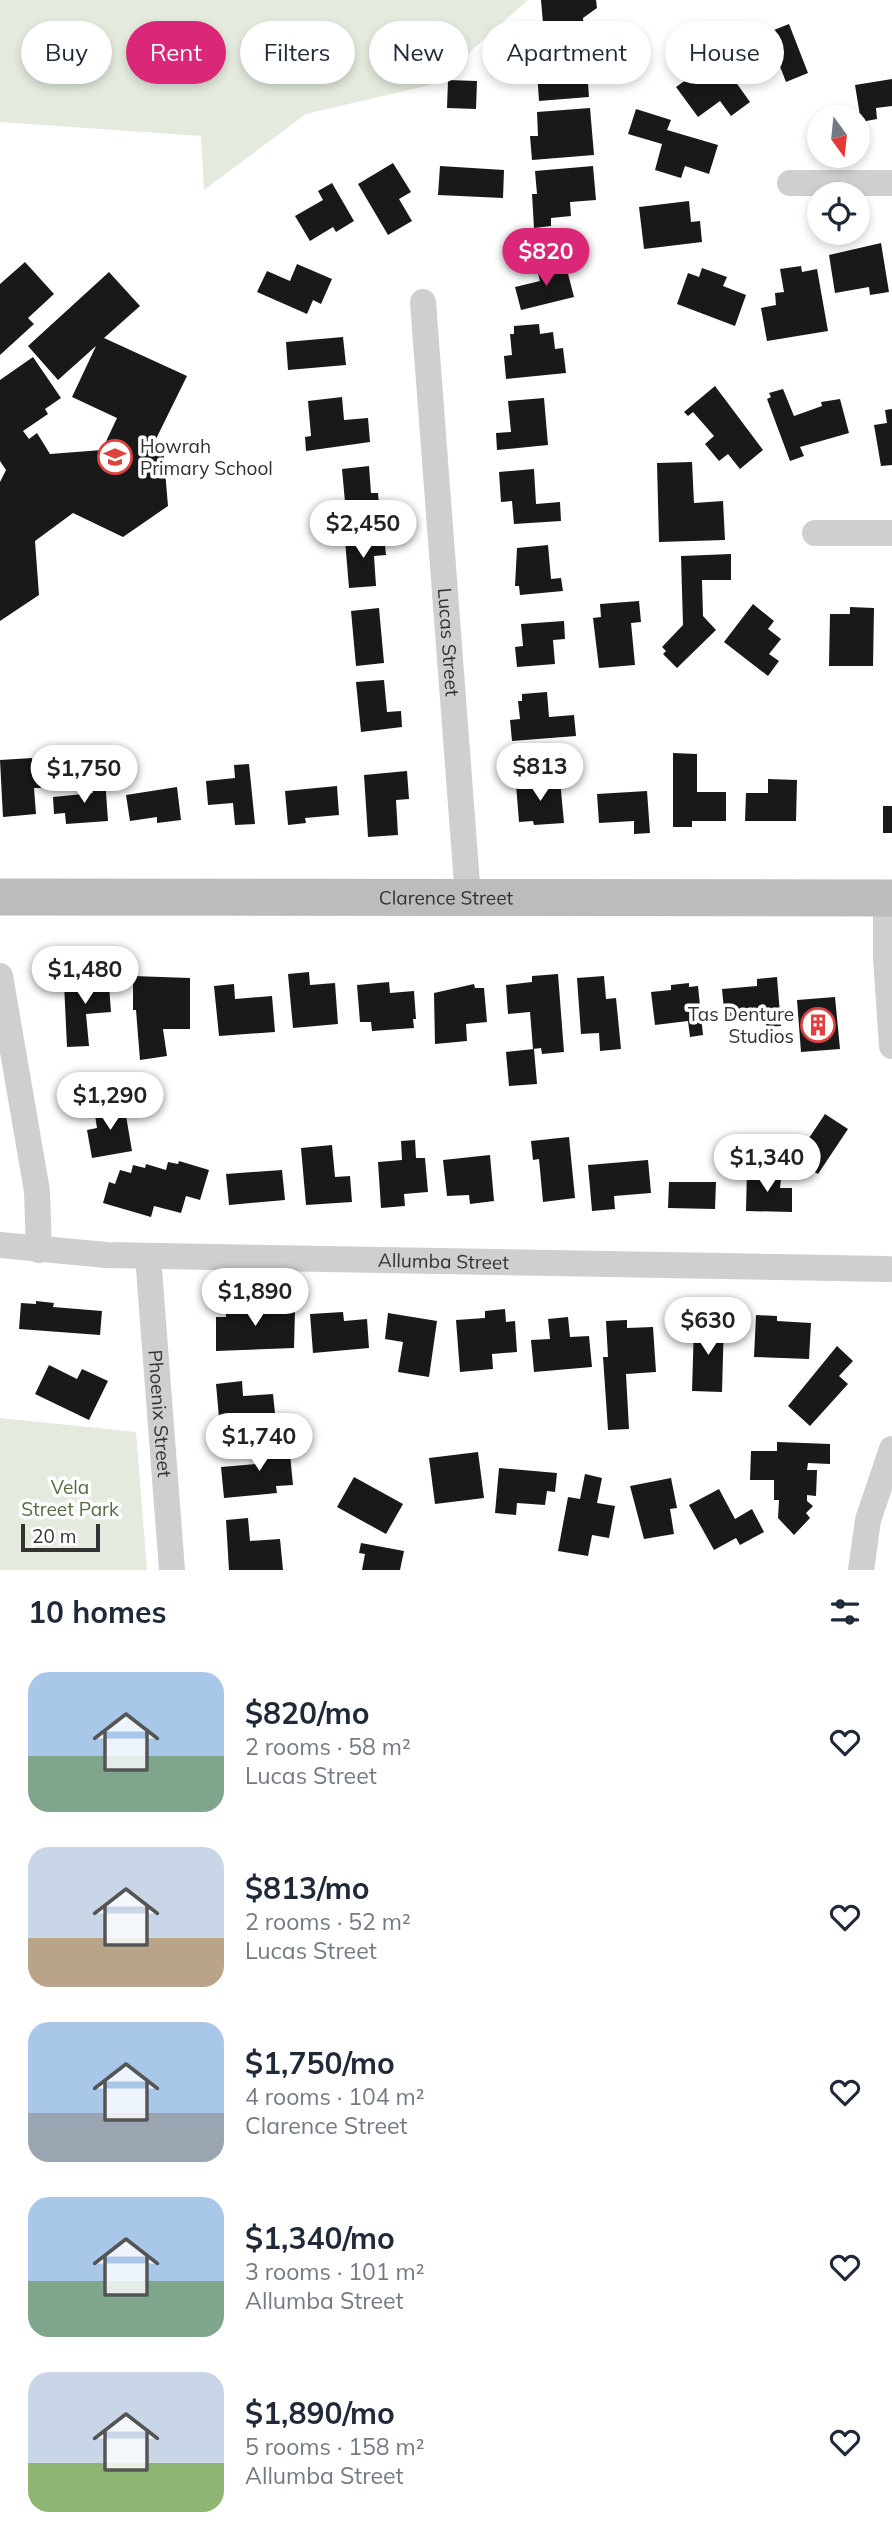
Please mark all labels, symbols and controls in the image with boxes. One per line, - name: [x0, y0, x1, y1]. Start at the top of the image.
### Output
- chip: Buy: [21, 21, 112, 84]
- chip: Rent: [126, 21, 226, 84]
- chip: Filters: [240, 21, 355, 84]
- chip: New: [369, 21, 468, 84]
- chip: Apartment: [482, 21, 651, 84]
- chip: House: [665, 21, 784, 84]
- north arrow: [807, 105, 870, 168]
- map controls: [807, 105, 870, 245]
- button: locate: [807, 182, 870, 245]
- pin: $820: [505, 229, 587, 288]
- text: $820: [518, 236, 574, 265]
- place label: Howrah Primary School: [140, 434, 273, 480]
- school or university icon: Howrah Primary School: [96, 438, 134, 476]
- pin: $2,450: [306, 500, 420, 560]
- text: $2,450: [326, 508, 400, 537]
- street label: Lucas Street: [433, 587, 465, 698]
- pin: $813: [499, 744, 581, 803]
- pin: $1,750: [27, 746, 141, 805]
- text: $813: [512, 751, 568, 780]
- text: $1,750: [47, 753, 121, 782]
- street label: Clarence Street: [379, 885, 514, 910]
- pin: $1,480: [28, 946, 142, 1006]
- text: $1,480: [48, 954, 122, 983]
- place label: Tas Denture Studios: [688, 1002, 794, 1048]
- building icon: Tas Denture Studios: [799, 1006, 837, 1044]
- pin: $1,290: [53, 1072, 167, 1132]
- text: $1,290: [73, 1080, 147, 1109]
- pin: $1,340: [710, 1134, 824, 1194]
- text: $1,340: [730, 1142, 804, 1171]
- street label: Allumba Street: [378, 1248, 510, 1274]
- pin: $1,890: [198, 1268, 312, 1328]
- text: $1,890: [218, 1276, 292, 1305]
- pin: $630: [667, 1298, 749, 1357]
- text: $630: [680, 1305, 736, 1334]
- street label: Phoenix Street: [143, 1349, 177, 1479]
- pin: $1,740: [202, 1414, 316, 1473]
- text: $1,740: [222, 1421, 296, 1450]
- park label: Vela Street Park: [21, 1475, 119, 1521]
- scale bar: [21, 1521, 100, 1553]
- text: 20 m: [32, 1524, 76, 1548]
- text: 10 homes: [28, 1593, 167, 1631]
- icon: filters: [826, 1593, 864, 1631]
- text: $820/mo: [245, 1694, 369, 1732]
- icon: home: [84, 1700, 168, 1784]
- icon: heart: [826, 1723, 864, 1761]
- text: 2 rooms · 58 m²: [245, 1732, 411, 1761]
- text: Lucas Street: [245, 1761, 377, 1790]
- text: $813/mo: [245, 1869, 369, 1907]
- icon: home: [84, 1875, 168, 1959]
- icon: heart: [826, 1898, 864, 1936]
- text: 2 rooms · 52 m²: [245, 1907, 411, 1936]
- text: Lucas Street: [245, 1936, 377, 1965]
- text: $1,750/mo: [245, 2044, 395, 2082]
- icon: home: [84, 2050, 168, 2134]
- icon: heart: [826, 2073, 864, 2111]
- text: 4 rooms · 104 m²: [245, 2082, 425, 2111]
- text: Clarence Street: [245, 2111, 407, 2140]
- text: $1,340/mo: [245, 2219, 395, 2257]
- icon: home: [84, 2225, 168, 2309]
- icon: heart: [826, 2248, 864, 2286]
- text: 3 rooms · 101 m²: [245, 2257, 425, 2286]
- text: Allumba Street: [245, 2286, 404, 2315]
- text: $1,890/mo: [245, 2394, 395, 2432]
- icon: home: [84, 2400, 168, 2484]
- icon: heart: [826, 2423, 864, 2461]
- text: 5 rooms · 158 m²: [245, 2432, 425, 2461]
- text: Allumba Street: [245, 2461, 404, 2490]

